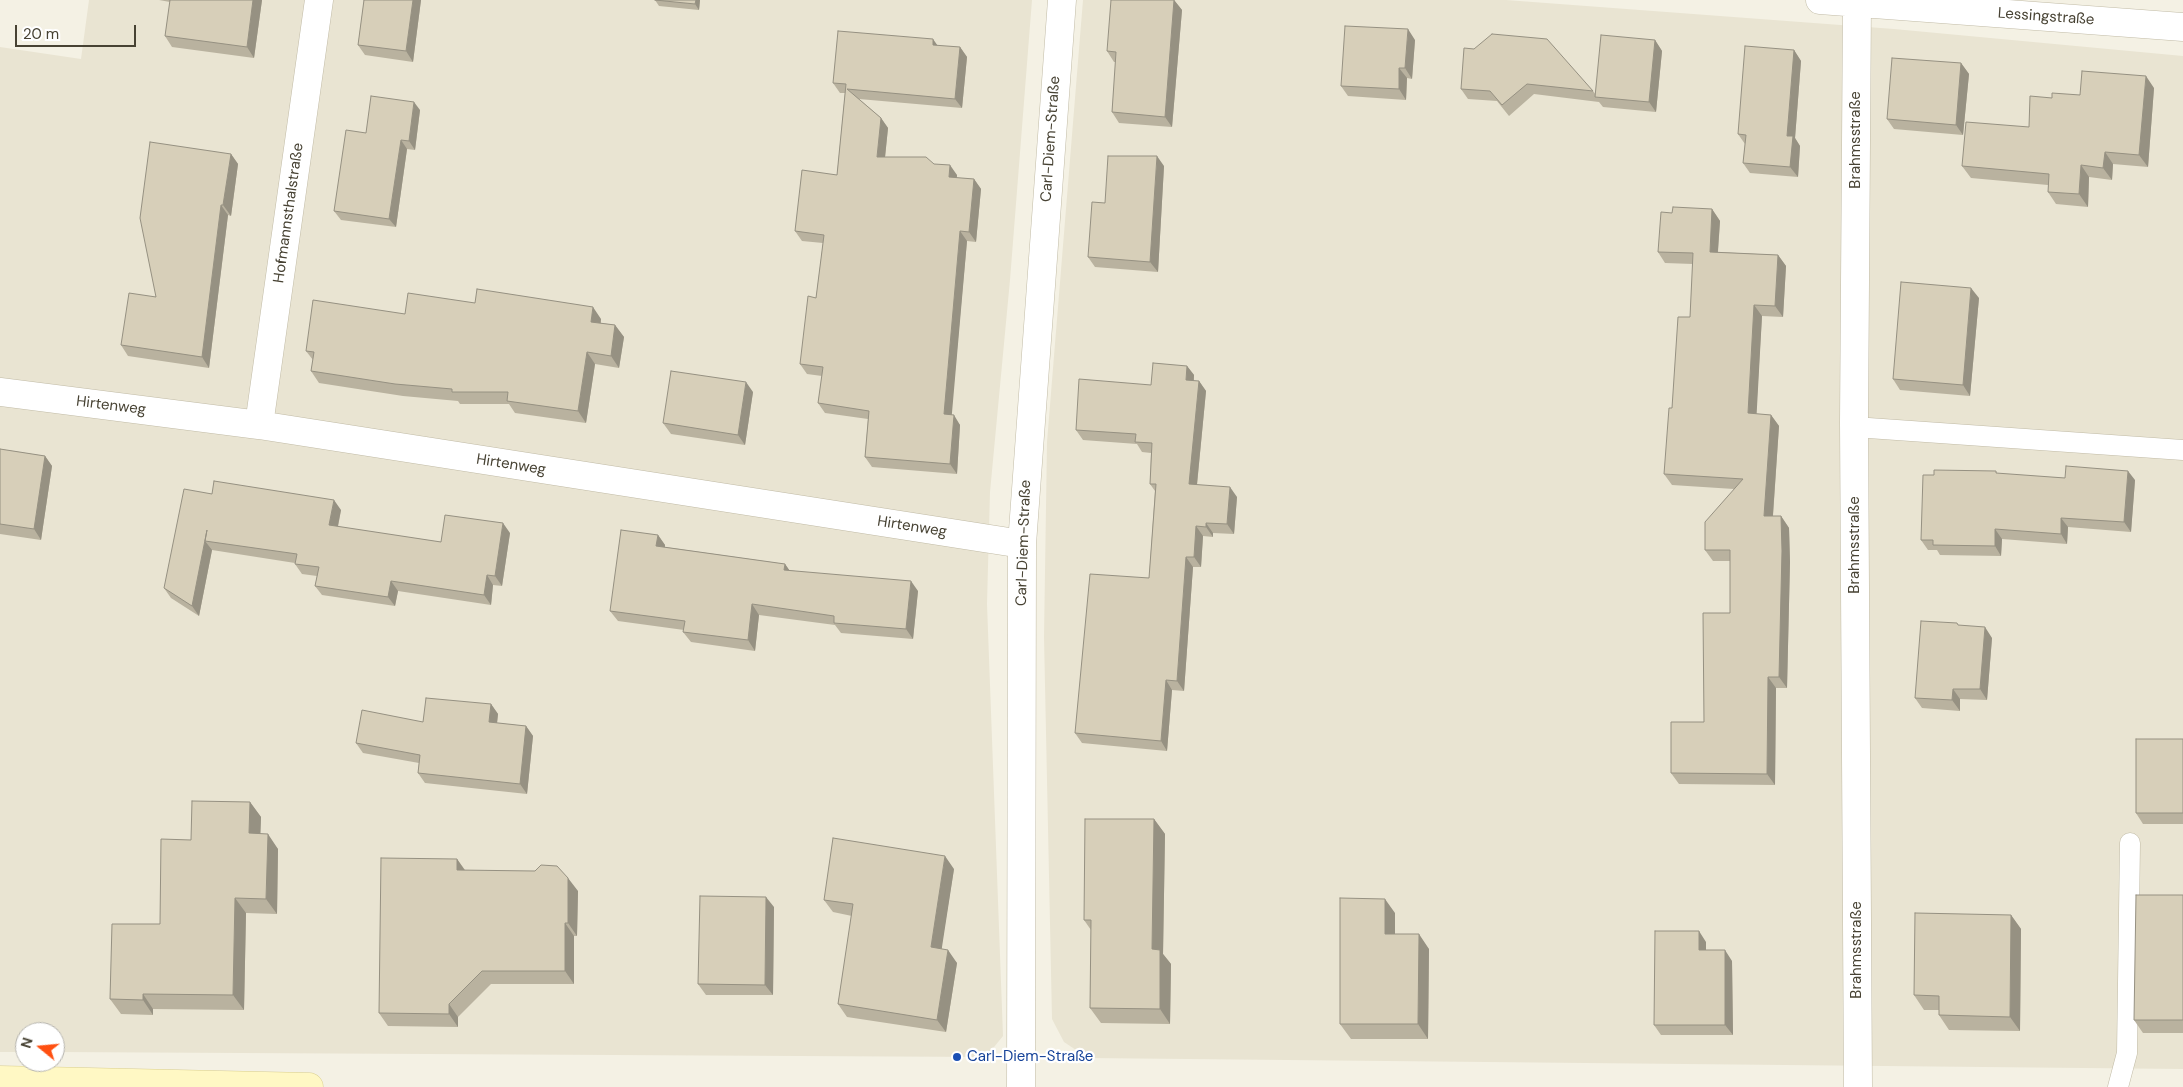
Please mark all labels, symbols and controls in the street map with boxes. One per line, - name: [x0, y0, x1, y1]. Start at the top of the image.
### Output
- street label: Lessingstraße: [1997, 5, 2095, 29]
- scale bar: [18, 15, 139, 47]
- text: 20 m: [23, 24, 59, 44]
- street label: Carl-Diem-Straße: [1038, 75, 1064, 203]
- street label: Brahmsstraße: [1847, 91, 1865, 189]
- street label: Hofmannsthalstraße: [270, 142, 308, 284]
- street label: Hirtenweg: [75, 393, 147, 419]
- street label: Hirtenweg: [475, 451, 547, 479]
- street label: Carl-Diem-Straße: [1013, 480, 1035, 606]
- street label: Brahmsstraße: [1846, 496, 1864, 594]
- street label: Hirtenweg: [876, 513, 948, 541]
- street label: Brahmsstraße: [1848, 901, 1866, 999]
- north arrow: [15, 1022, 65, 1072]
- text: N: [17, 1035, 37, 1050]
- place label: Carl-Diem-Straße: [967, 1048, 1093, 1066]
- marker: Carl-Diem-Straße: [951, 1051, 963, 1063]

